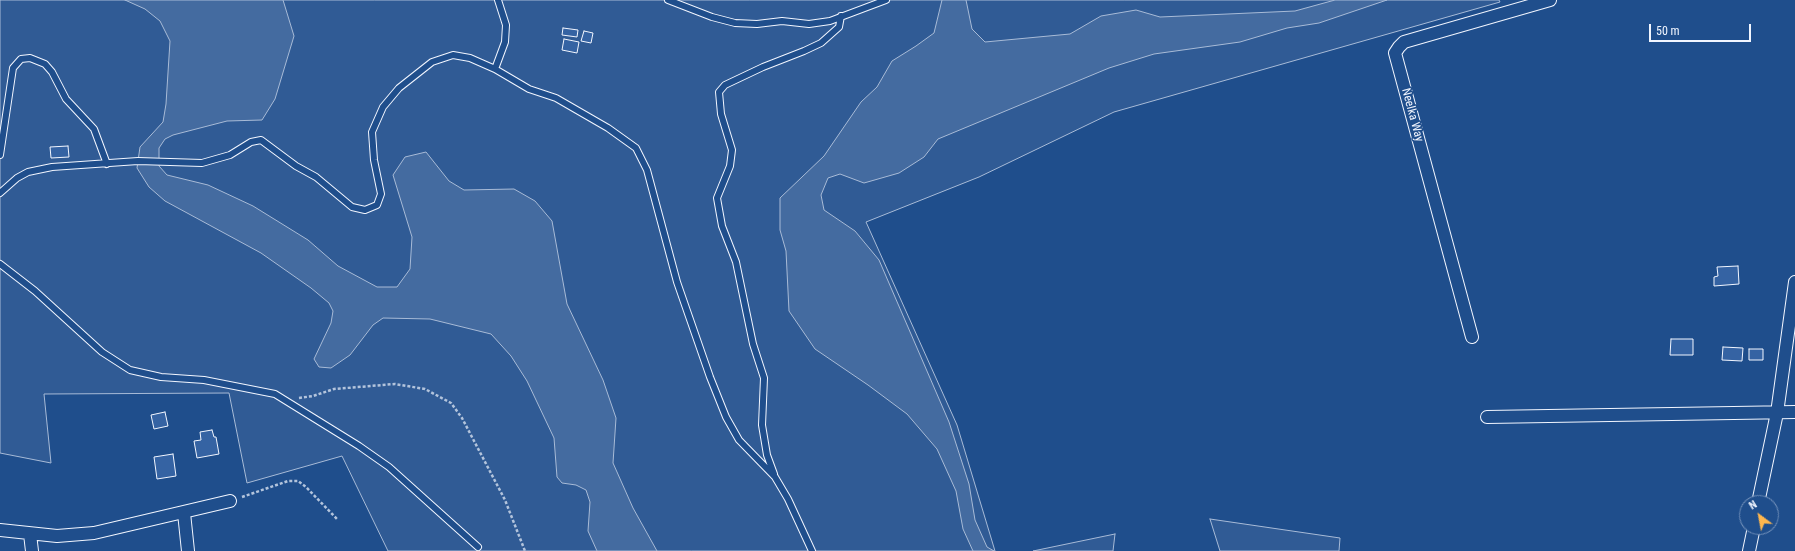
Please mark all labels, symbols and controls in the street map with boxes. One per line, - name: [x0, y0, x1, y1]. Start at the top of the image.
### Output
- scale bar: [1651, 16, 1753, 42]
- text: 50 m: [1656, 24, 1680, 38]
- street label: Neelka Way: [1398, 87, 1426, 143]
- north arrow: [1739, 495, 1779, 535]
- text: N: [1747, 498, 1759, 513]

